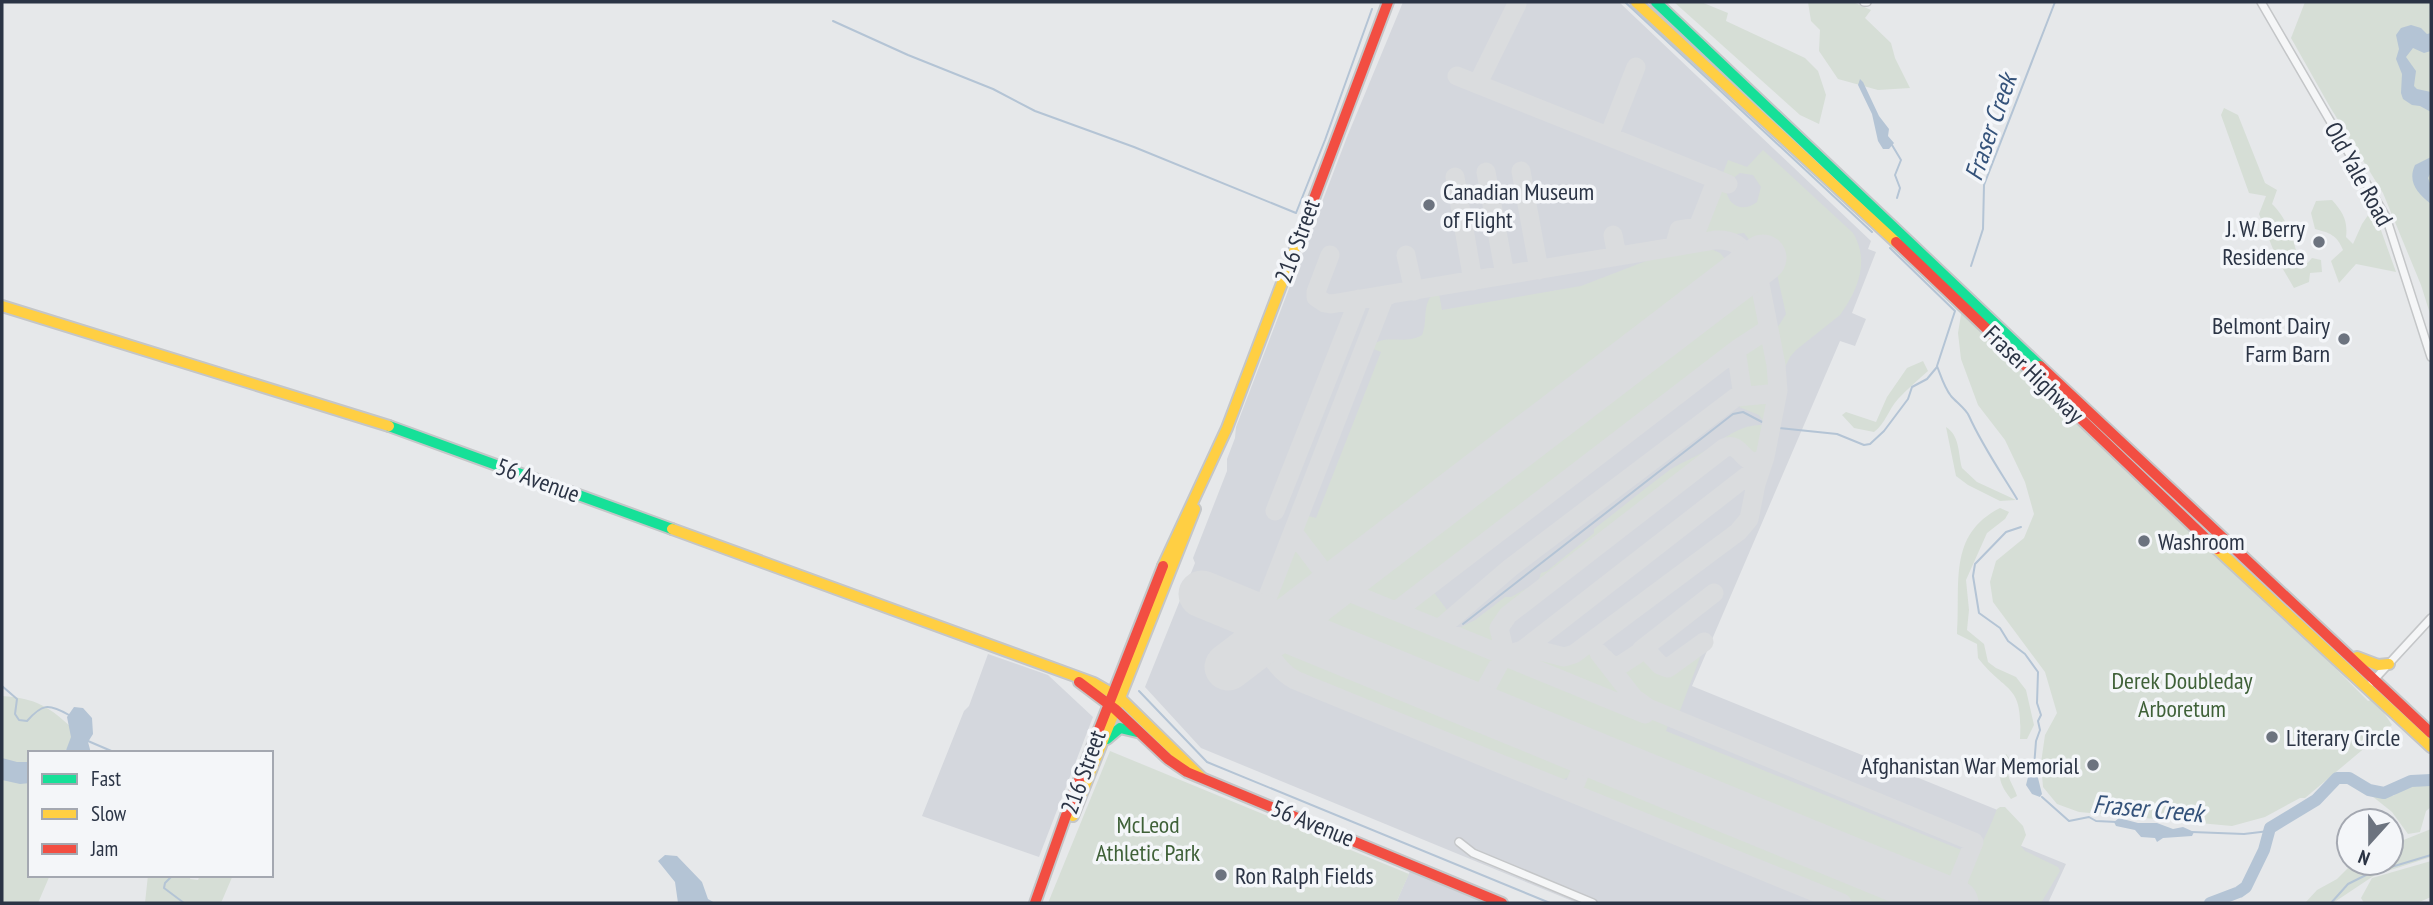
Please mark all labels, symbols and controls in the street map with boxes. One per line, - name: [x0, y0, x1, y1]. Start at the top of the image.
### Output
- water label: Fraser Creek: [1956, 67, 2025, 185]
- street label: Old Yale Road: [2318, 116, 2400, 232]
- place label: Canadian Museum of Flight: [1443, 176, 1594, 235]
- street label: 216 Street: [1268, 194, 1327, 287]
- marker: Canadian Museum of Flight: [1421, 197, 1437, 213]
- place label: J. W. Berry Residence: [2222, 213, 2305, 272]
- marker: J. W. Berry Residence: [2311, 234, 2327, 250]
- place label: Belmont Dairy Farm Barn: [2212, 310, 2330, 369]
- street label: Fraser Highway: [1977, 319, 2091, 429]
- marker: Belmont Dairy Farm Barn: [2336, 331, 2352, 347]
- street label: 56 Avenue: [492, 451, 584, 509]
- place label: Washroom: [2158, 526, 2245, 557]
- marker: Washroom: [2136, 533, 2152, 549]
- park label: Derek Doubleday Arboretum: [2111, 665, 2253, 724]
- place label: Literary Circle: [2286, 722, 2400, 753]
- street label: 216 Street: [1054, 725, 1113, 818]
- marker: Literary Circle: [2264, 729, 2280, 745]
- place label: Afghanistan War Memorial: [1861, 750, 2079, 781]
- legend: [28, 751, 273, 877]
- marker: Afghanistan War Memorial: [2085, 757, 2101, 773]
- text: Fast: [91, 765, 121, 792]
- water label: Fraser Creek: [2092, 787, 2207, 830]
- street label: 56 Avenue: [1267, 792, 1359, 854]
- text: Slow: [91, 800, 127, 827]
- north arrow: [2335, 807, 2405, 877]
- park label: McLeod Athletic Park: [1096, 809, 1201, 868]
- text: Jam: [90, 835, 118, 862]
- text: N: [2355, 845, 2373, 871]
- place label: Ron Ralph Fields: [1235, 860, 1374, 891]
- marker: Ron Ralph Fields: [1213, 867, 1229, 883]

